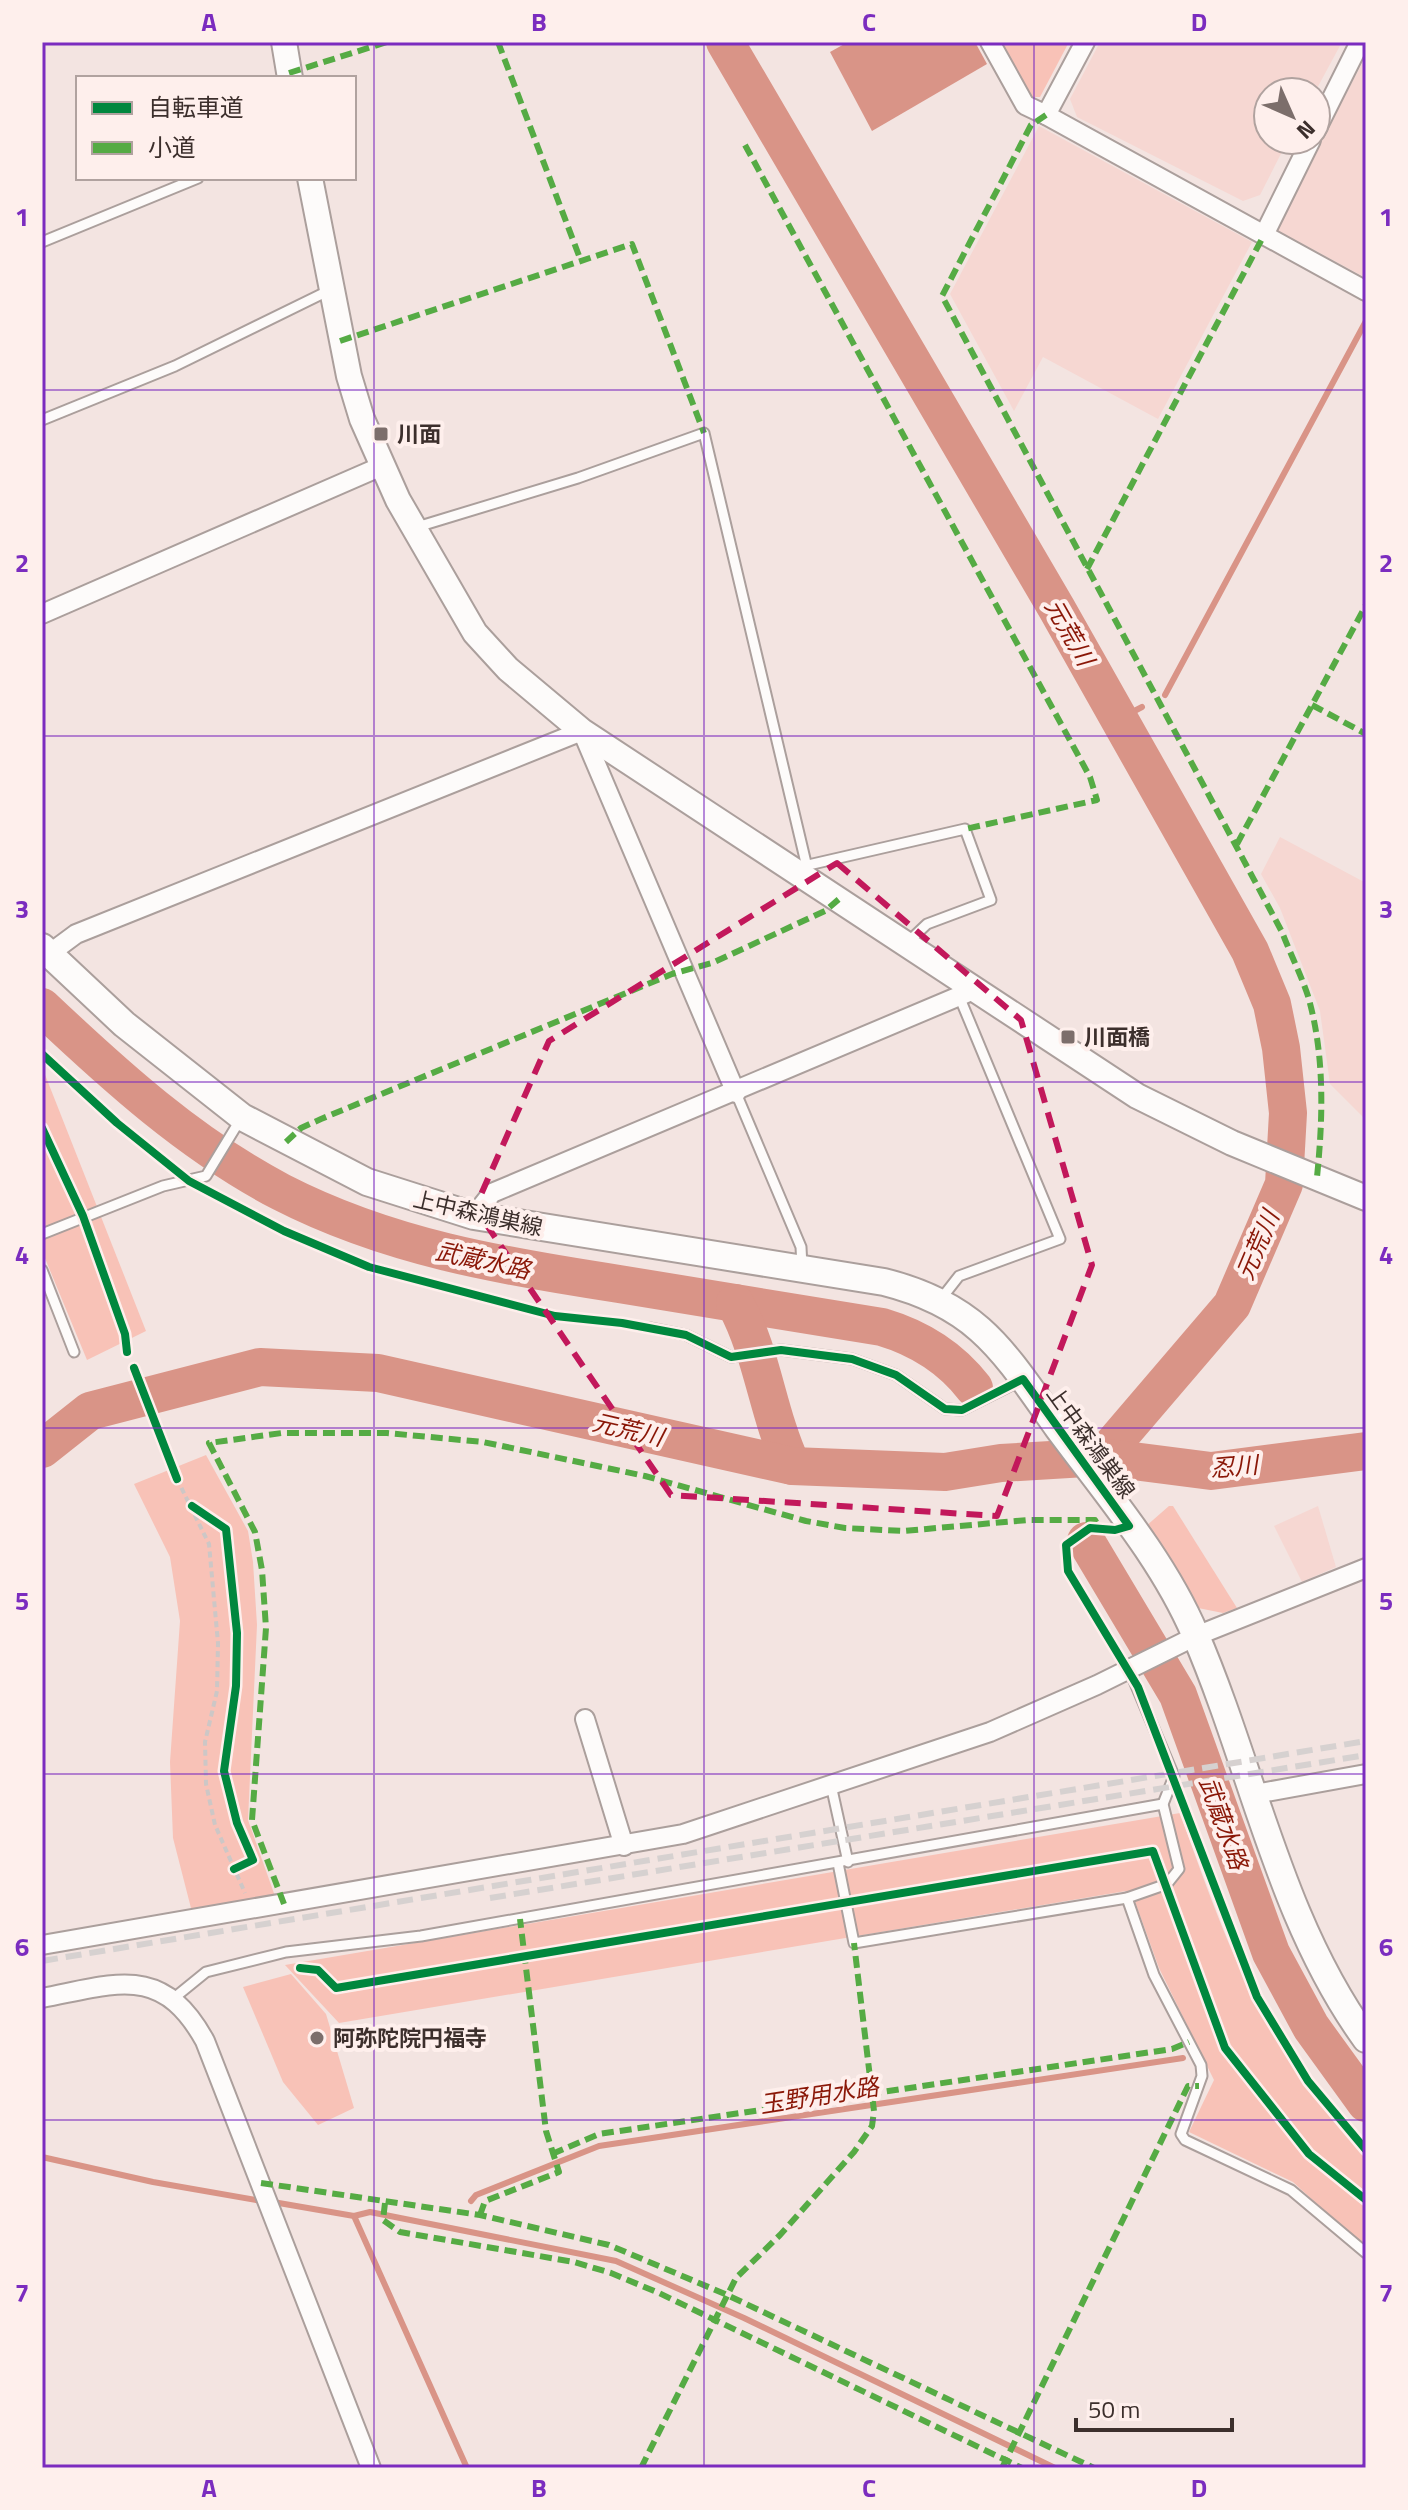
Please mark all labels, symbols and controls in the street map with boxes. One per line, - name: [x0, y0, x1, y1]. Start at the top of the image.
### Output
- text: A: [201, 2, 217, 41]
- text: B: [531, 2, 547, 41]
- text: C: [862, 2, 876, 41]
- text: D: [1191, 2, 1207, 41]
- legend: [76, 76, 356, 180]
- north arrow: [1252, 76, 1332, 156]
- text: 自転車道: [148, 89, 244, 125]
- text: N: [1289, 113, 1324, 148]
- text: 小道: [148, 129, 196, 165]
- text: 1: [15, 197, 29, 236]
- text: 1: [1379, 197, 1393, 236]
- place label: 川面: [397, 417, 441, 451]
- marker: 川面: [372, 425, 390, 443]
- text: 2: [15, 543, 29, 582]
- text: 2: [1379, 543, 1393, 582]
- water label: 元荒川: [1036, 592, 1105, 675]
- text: 3: [15, 889, 29, 928]
- text: 3: [1379, 889, 1393, 928]
- place label: 川面橋: [1084, 1020, 1150, 1054]
- marker: 川面橋: [1059, 1028, 1077, 1046]
- street label: 上中森鴻巣線: [410, 1182, 546, 1244]
- water label: 元荒川: [1226, 1202, 1289, 1285]
- water label: 武蔵水路: [432, 1232, 536, 1288]
- text: 4: [15, 1235, 29, 1274]
- text: 4: [1379, 1235, 1393, 1274]
- street label: 上中森鴻巣線: [1038, 1379, 1144, 1505]
- water label: 元荒川: [589, 1403, 670, 1455]
- water label: 忍川: [1209, 1446, 1262, 1486]
- text: 5: [15, 1581, 29, 1620]
- text: 5: [1379, 1581, 1393, 1620]
- water label: 武蔵水路: [1191, 1772, 1258, 1876]
- text: 6: [15, 1927, 29, 1966]
- text: 6: [1379, 1927, 1393, 1966]
- place label: 阿弥陀院円福寺: [333, 2021, 487, 2055]
- marker: 阿弥陀院円福寺: [308, 2029, 326, 2047]
- water label: 玉野用水路: [757, 2068, 883, 2122]
- text: 7: [15, 2273, 29, 2312]
- text: 7: [1379, 2273, 1393, 2312]
- scale bar: [1076, 2382, 1232, 2432]
- text: 50 m: [1088, 2391, 1140, 2427]
- text: A: [201, 2468, 217, 2507]
- text: B: [531, 2468, 547, 2507]
- text: C: [862, 2468, 876, 2507]
- text: D: [1191, 2468, 1207, 2507]

